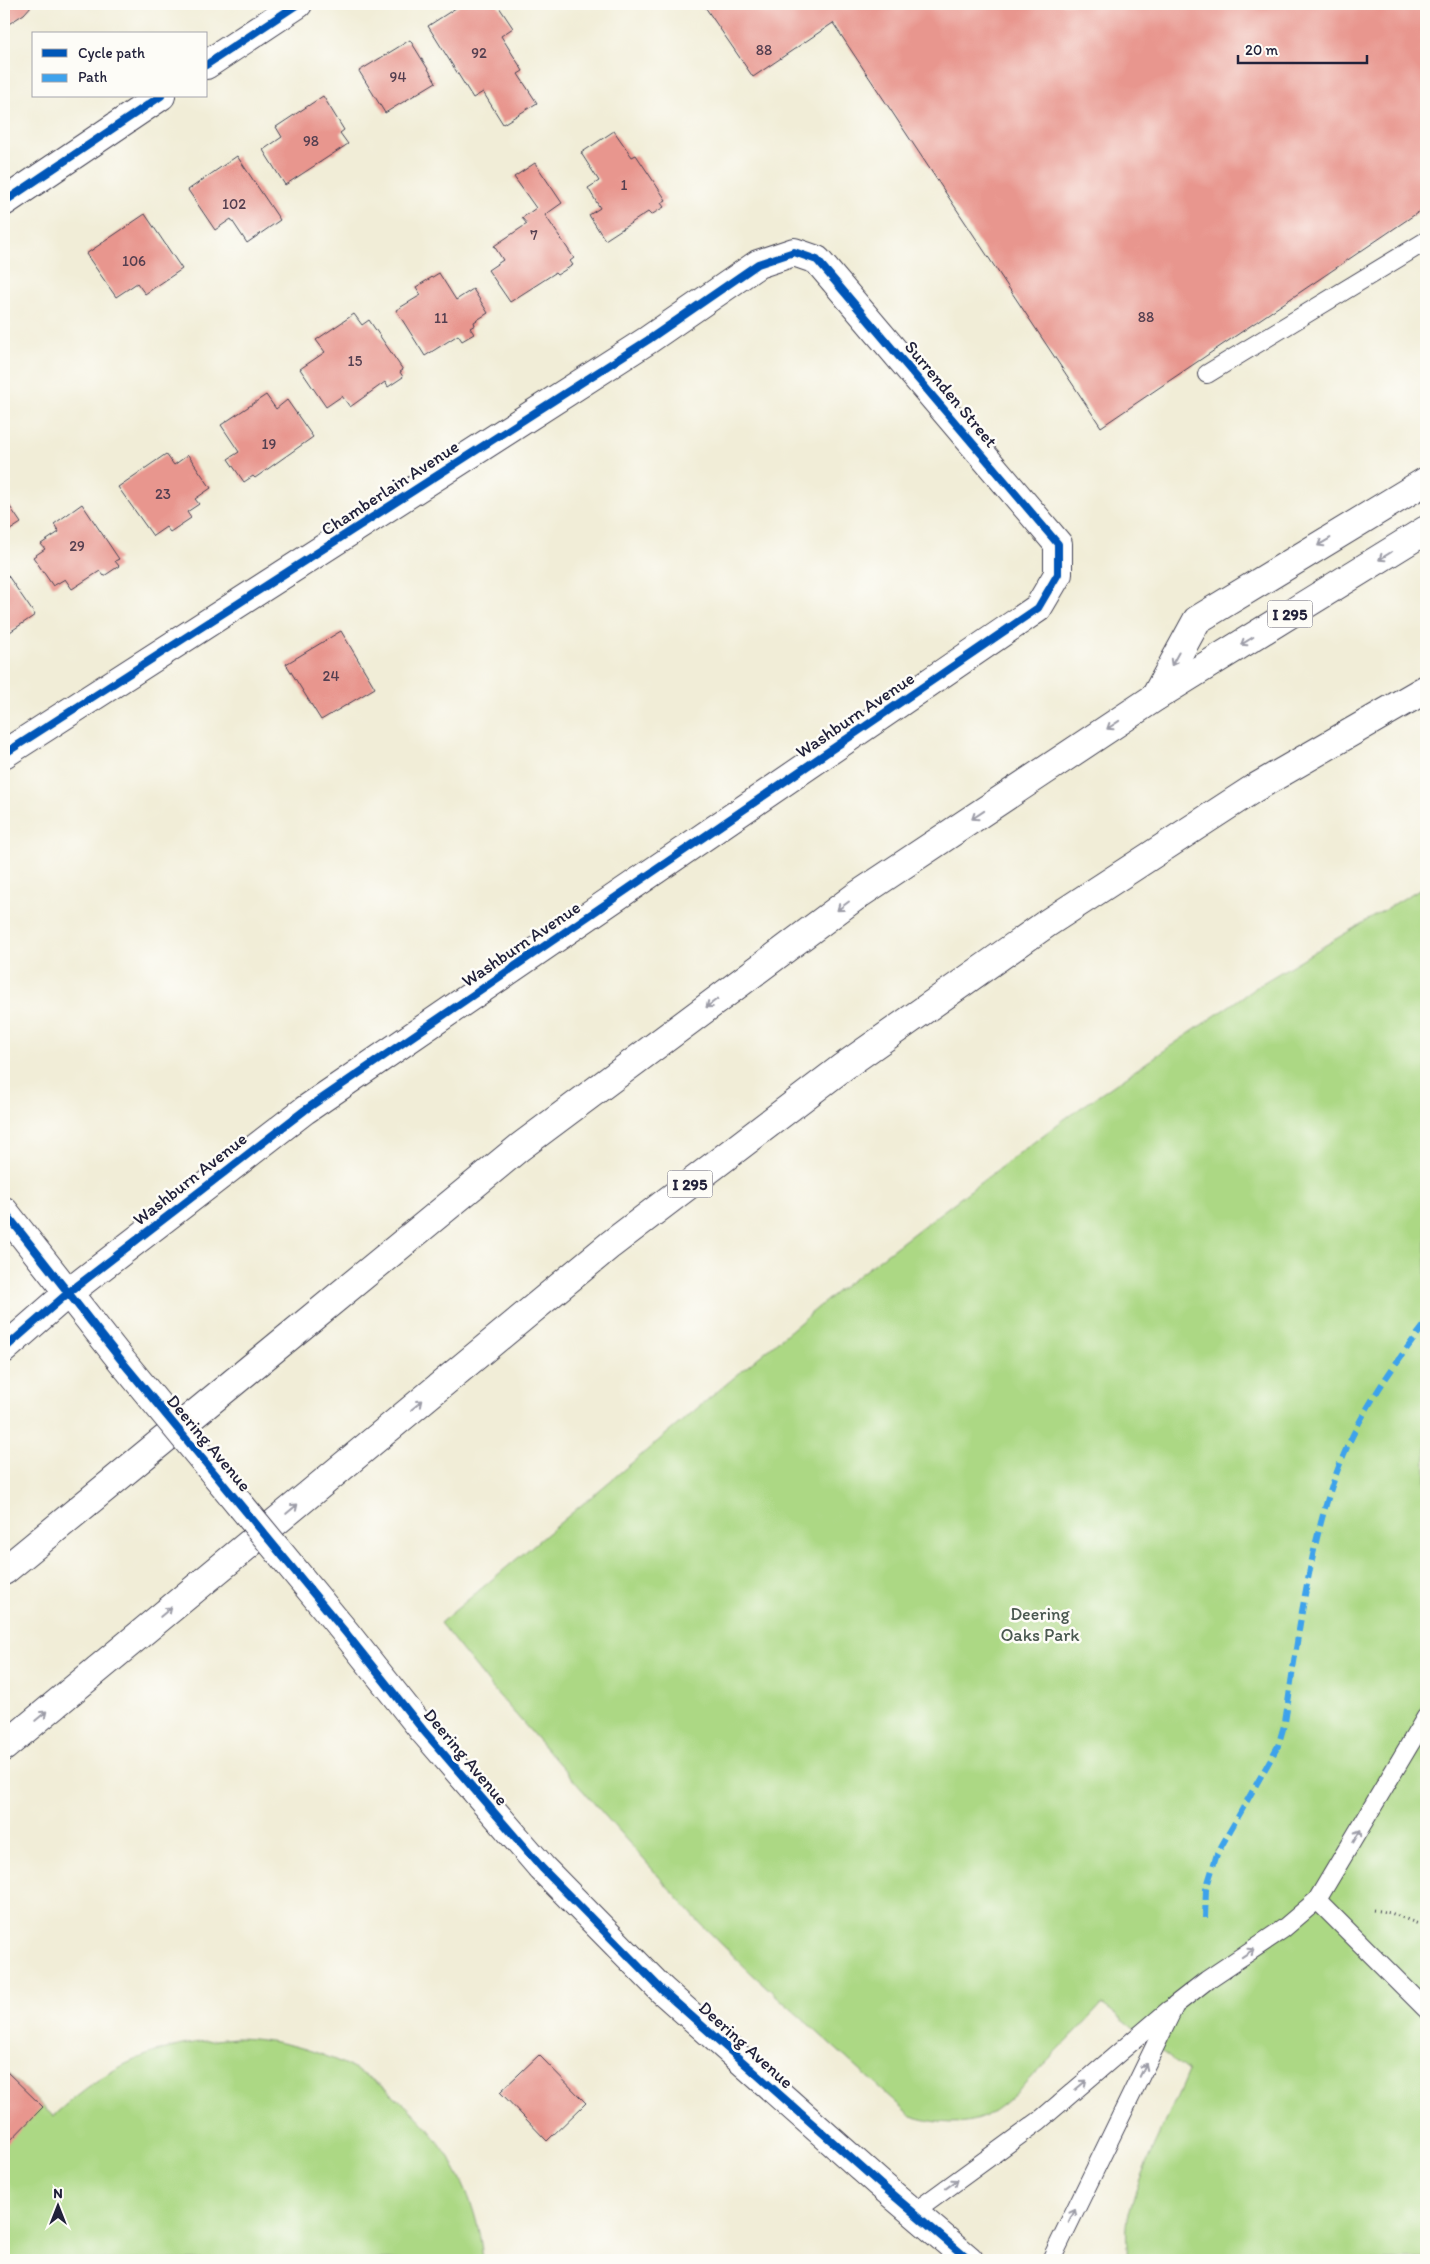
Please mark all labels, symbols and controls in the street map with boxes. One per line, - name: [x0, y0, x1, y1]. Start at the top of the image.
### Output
- legend: [32, 32, 208, 98]
- scale bar: [1238, 32, 1366, 64]
- house number: 88: [756, 41, 772, 59]
- text: 20 m: [1245, 41, 1279, 59]
- text: Cycle path: [78, 44, 145, 62]
- house number: 92: [471, 44, 487, 62]
- text: Path: [78, 68, 107, 86]
- house number: 94: [390, 68, 406, 86]
- house number: 98: [303, 132, 319, 150]
- house number: 1: [621, 176, 628, 194]
- house number: 102: [222, 195, 246, 213]
- house number: 7: [530, 226, 538, 244]
- house number: 106: [122, 252, 146, 270]
- house number: 88: [1138, 308, 1154, 326]
- house number: 11: [434, 309, 448, 327]
- street label: Surrenden Street: [900, 336, 1002, 452]
- house number: 15: [348, 352, 363, 370]
- house number: 19: [262, 435, 277, 453]
- street label: Chamberlain Avenue: [317, 435, 463, 541]
- house number: 23: [155, 485, 171, 503]
- house number: 29: [69, 537, 85, 555]
- one-way arrow: [1318, 537, 1332, 547]
- one-way arrow: [1378, 551, 1392, 561]
- road number: I 295: [1268, 600, 1312, 628]
- one-way arrow: [1240, 636, 1254, 646]
- one-way arrow: [1170, 652, 1180, 667]
- house number: 24: [323, 667, 339, 685]
- street label: Washburn Avenue: [791, 667, 919, 763]
- one-way arrow: [1106, 720, 1120, 731]
- one-way arrow: [971, 810, 985, 820]
- street label: Washburn Avenue: [457, 896, 585, 992]
- one-way arrow: [836, 901, 850, 911]
- one-way arrow: [705, 998, 719, 1008]
- street label: Washburn Avenue: [129, 1128, 251, 1230]
- road number: I 295: [668, 1170, 712, 1198]
- street label: Deering Avenue: [162, 1390, 256, 1496]
- one-way arrow: [410, 1400, 423, 1411]
- one-way arrow: [285, 1503, 298, 1514]
- park label: Deering Oaks Park: [1000, 1603, 1080, 1646]
- one-way arrow: [160, 1607, 173, 1618]
- street label: Deering Avenue: [419, 1704, 513, 1810]
- one-way arrow: [35, 1710, 48, 1721]
- one-way arrow: [1352, 1829, 1362, 1843]
- one-way arrow: [1241, 1948, 1255, 1958]
- street label: Deering Avenue: [694, 1997, 798, 2093]
- one-way arrow: [1139, 2063, 1148, 2078]
- one-way arrow: [1074, 2079, 1087, 2090]
- one-way arrow: [945, 2179, 958, 2190]
- north arrow: [32, 2182, 82, 2232]
- text: N: [53, 2185, 63, 2202]
- one-way arrow: [1068, 2209, 1077, 2224]

